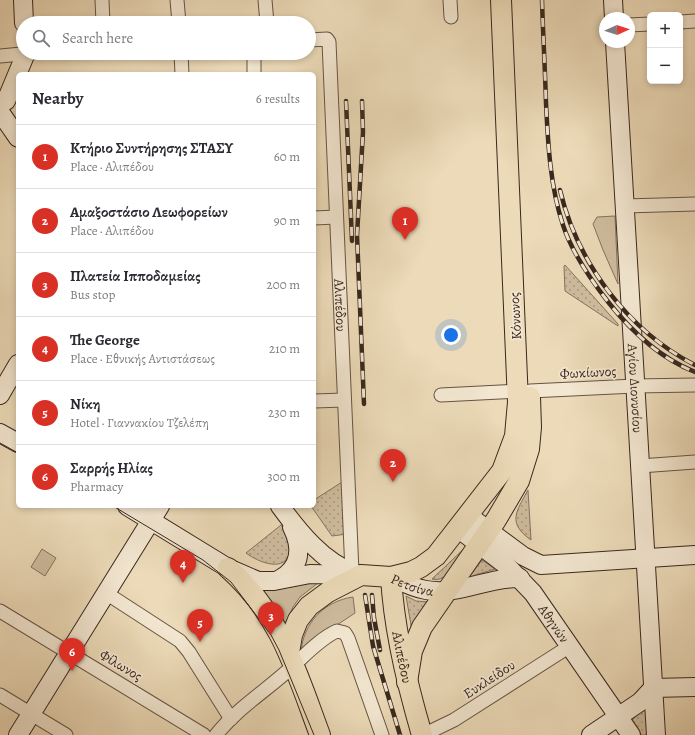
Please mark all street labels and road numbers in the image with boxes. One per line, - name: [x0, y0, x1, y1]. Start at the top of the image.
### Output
- street label: Αλιπέδου: [329, 277, 351, 332]
- street label: Κόνωνος: [505, 292, 526, 340]
- street label: Αγίου Διονυσίου: [623, 342, 647, 434]
- street label: Φωκίωνος: [559, 362, 617, 383]
- street label: Ρετσίνα: [388, 569, 435, 601]
- street label: Αθηνών: [533, 600, 574, 647]
- street label: Αλιπέδου: [387, 629, 417, 685]
- street label: Φίλωνος: [96, 645, 146, 686]
- street label: Ευκλείδου: [460, 656, 519, 703]

